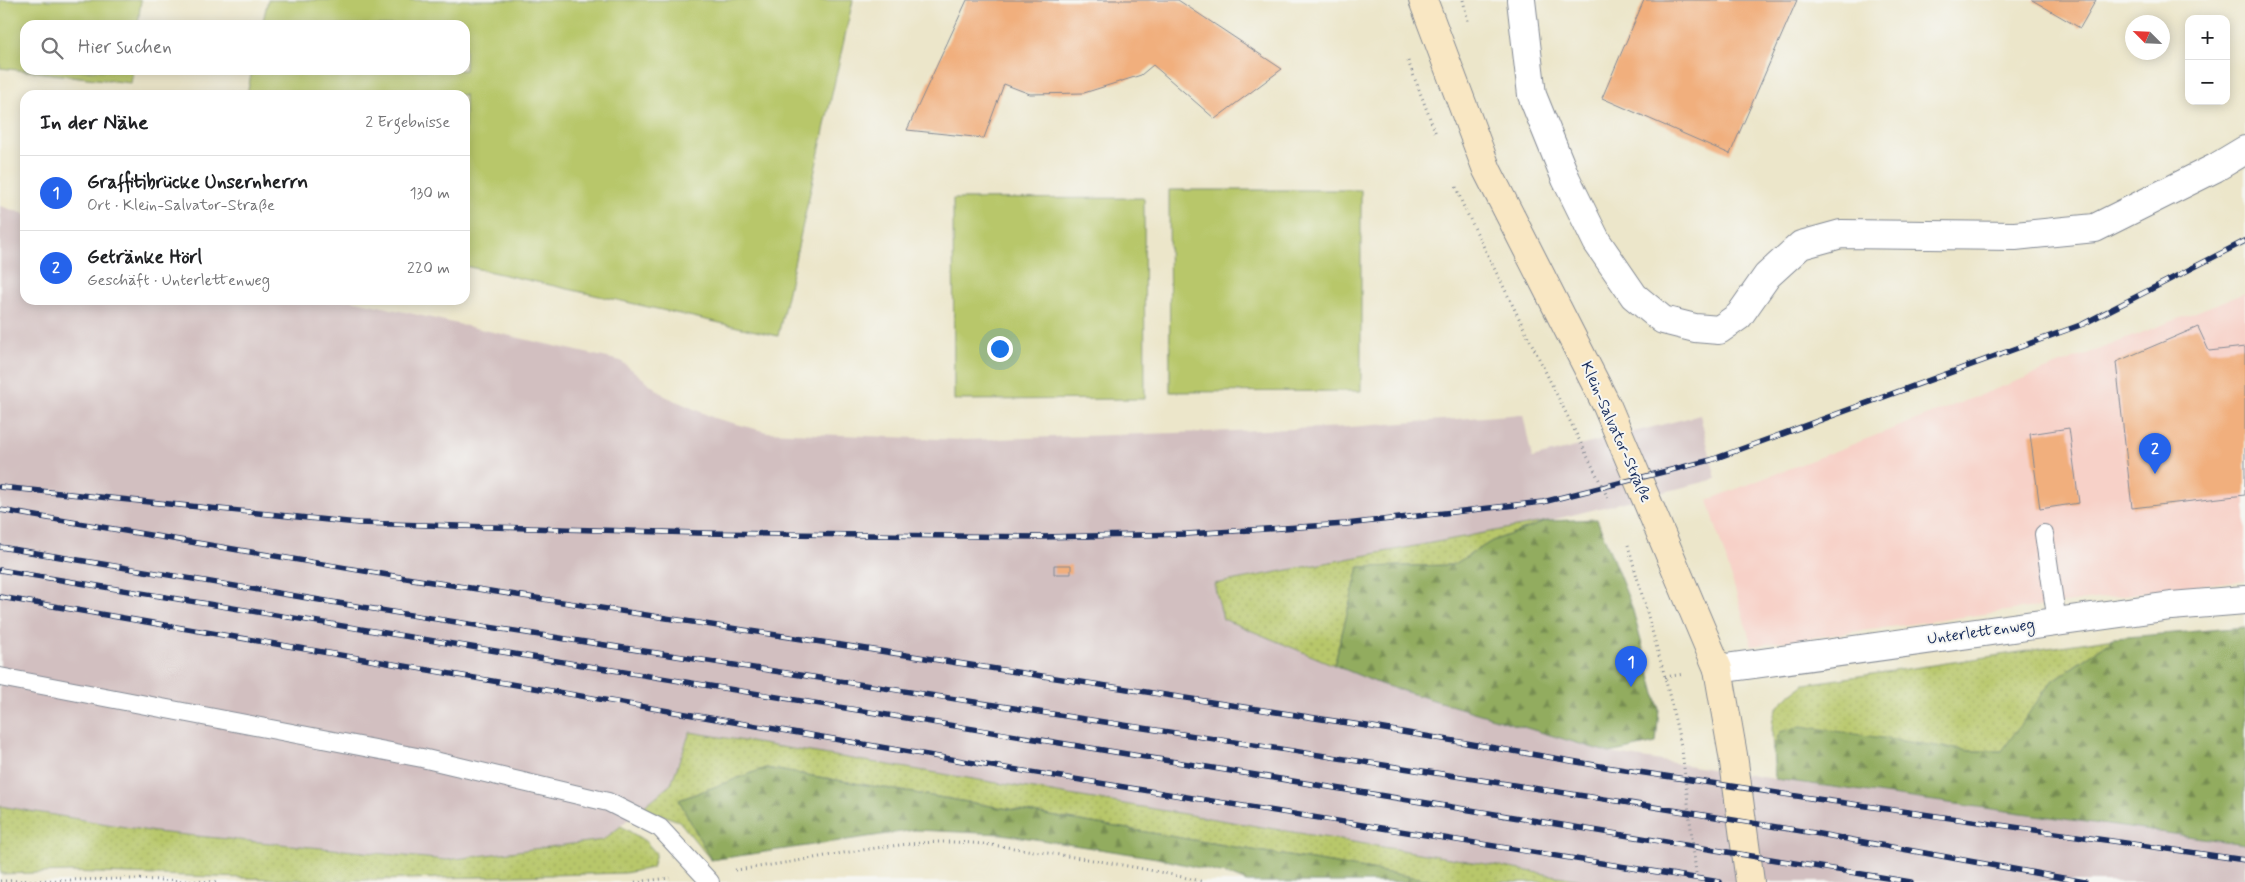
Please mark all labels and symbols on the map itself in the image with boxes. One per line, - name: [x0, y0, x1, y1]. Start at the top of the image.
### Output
- north arrow: [2125, 15, 2170, 60]
- your location: [987, 336, 1013, 362]
- street label: Klein-Salvator-Straße: [1575, 358, 1657, 506]
- pin: 2: [2139, 433, 2171, 474]
- street label: Unterlettenweg: [1926, 614, 2036, 651]
- pin: 1: [1615, 646, 1647, 687]

